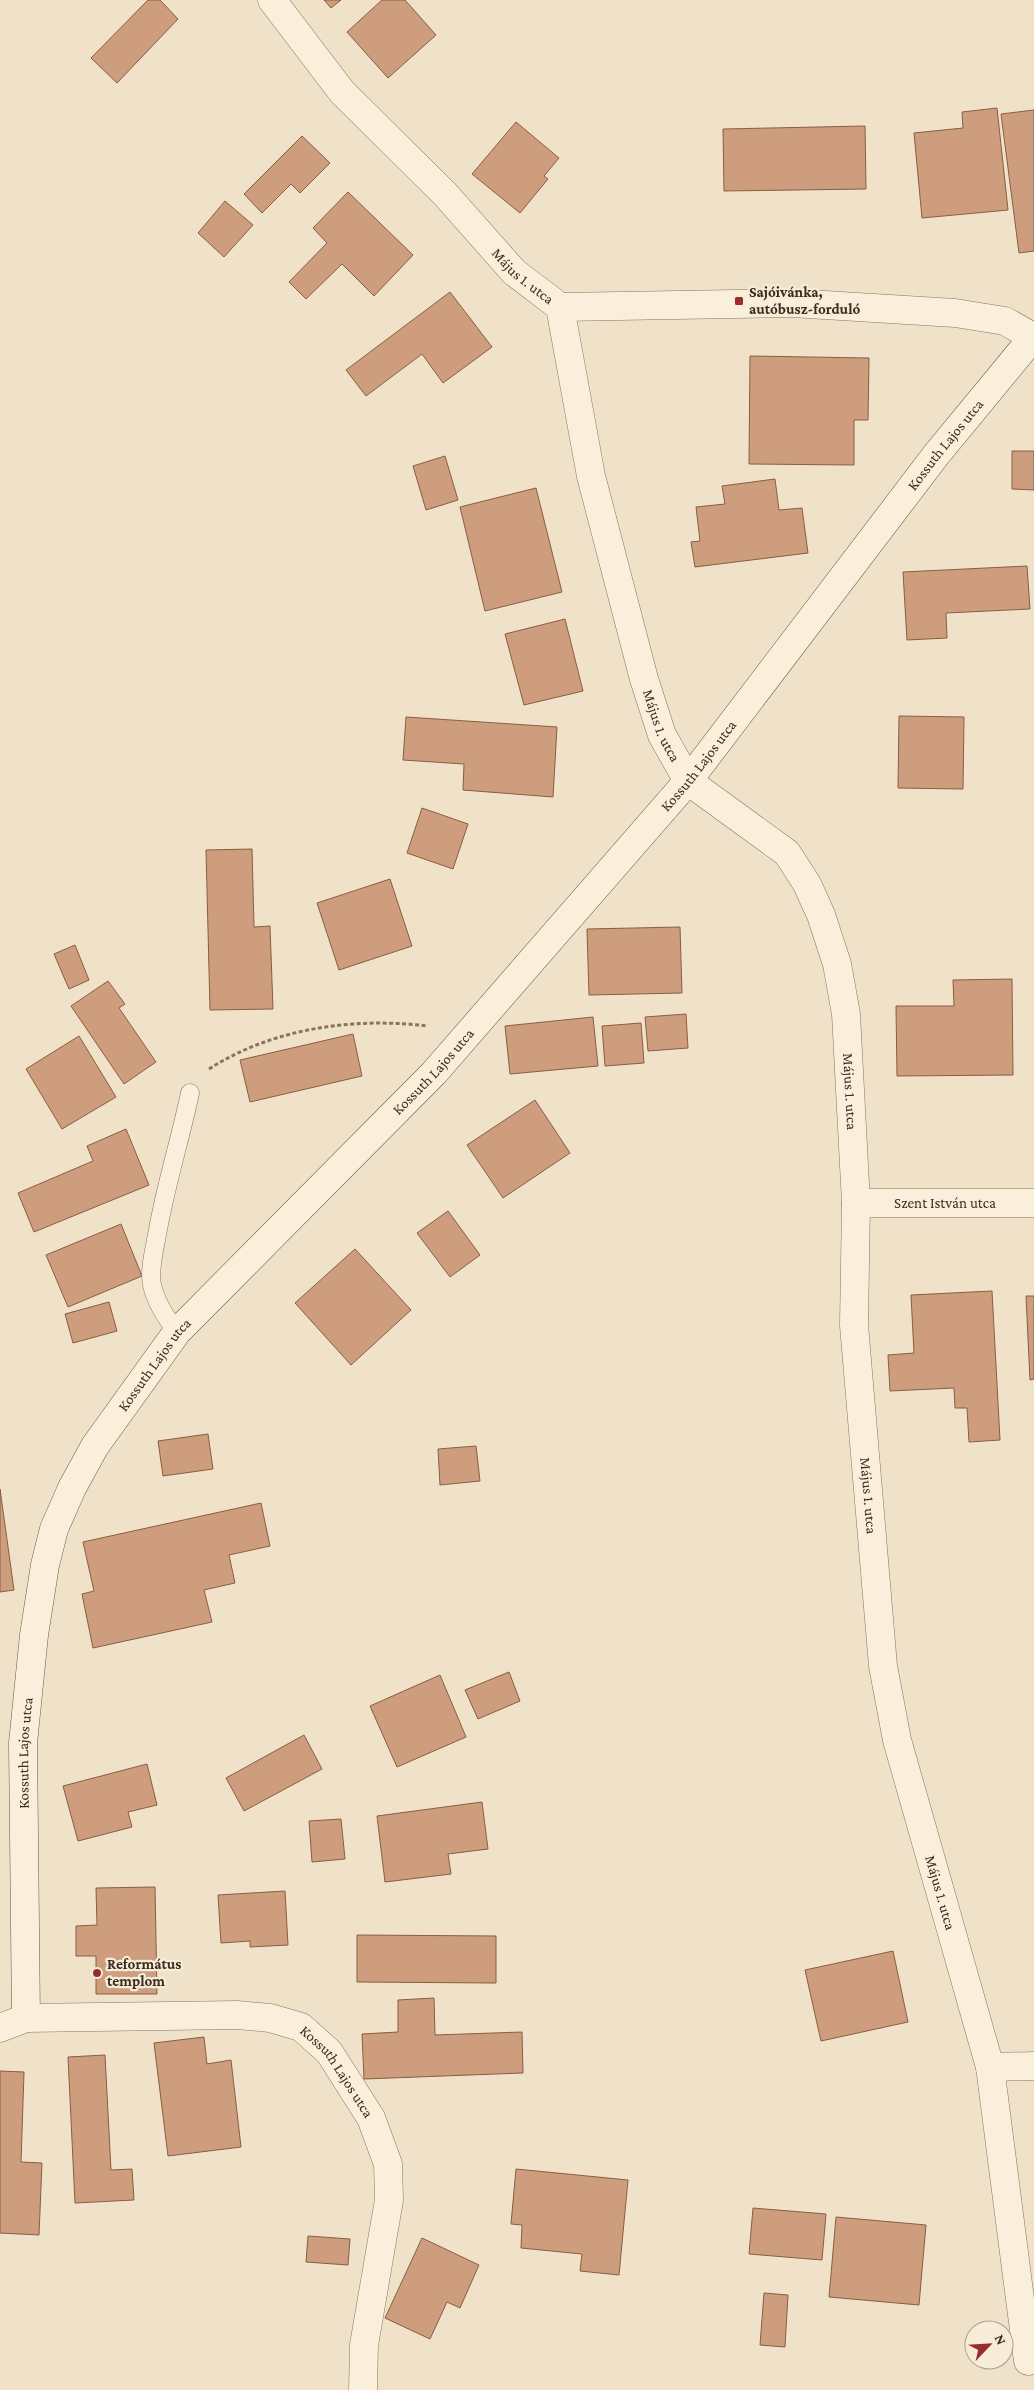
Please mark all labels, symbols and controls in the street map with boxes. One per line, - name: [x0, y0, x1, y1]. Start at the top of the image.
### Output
- street label: Május 1. utca: [489, 245, 557, 307]
- place label: Sajóivánka, autóbusz-forduló: [749, 284, 861, 317]
- marker: Sajóivánka, autóbusz-forduló: [733, 295, 745, 307]
- street label: Kossuth Lajos utca: [904, 396, 987, 493]
- street label: Május 1. utca: [640, 687, 684, 765]
- street label: Kossuth Lajos utca: [657, 717, 739, 814]
- street label: Kossuth Lajos utca: [389, 1025, 477, 1118]
- street label: Május 1. utca: [840, 1053, 860, 1130]
- street label: Szent István utca: [894, 1195, 996, 1211]
- street label: Kossuth Lajos utca: [115, 1315, 194, 1414]
- street label: Május 1. utca: [857, 1457, 880, 1535]
- street label: Kossuth Lajos utca: [15, 1697, 36, 1809]
- street label: Május 1. utca: [922, 1853, 959, 1932]
- place label: Református templom: [107, 1956, 181, 1989]
- marker: Református templom: [91, 1967, 103, 1979]
- street label: Kossuth Lajos utca: [297, 2022, 377, 2120]
- north arrow: [964, 2320, 1014, 2370]
- text: N: [992, 2332, 1010, 2348]

